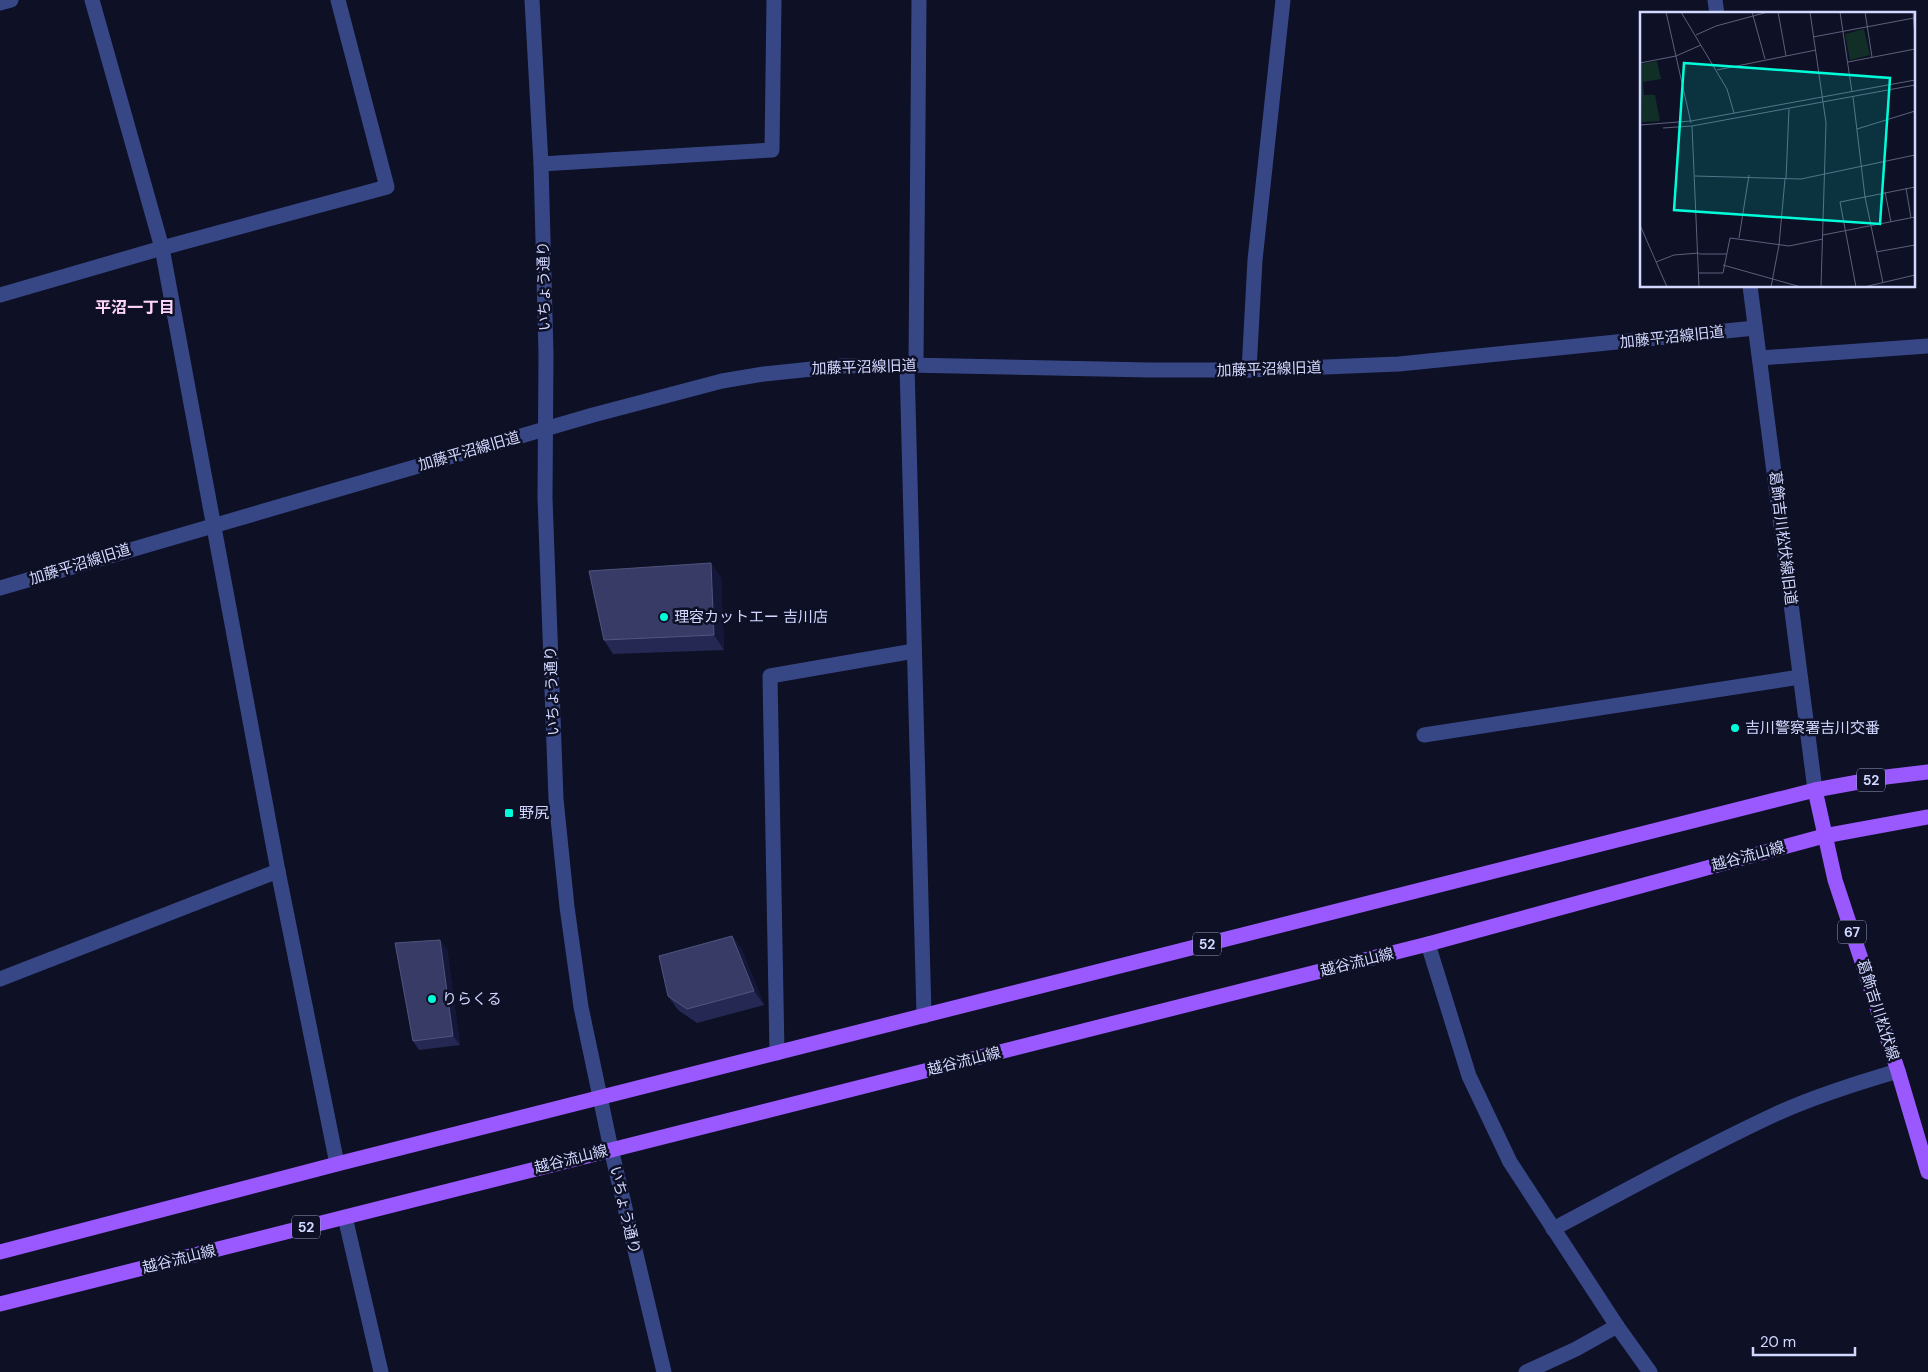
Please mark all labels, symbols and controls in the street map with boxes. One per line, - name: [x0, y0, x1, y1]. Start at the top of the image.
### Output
- inset map: [1640, 12, 1916, 288]
- street label: いちょう通り: [533, 241, 555, 331]
- district label: 平沼一丁目: [95, 297, 175, 318]
- street label: 加藤平沼線旧道: [1619, 322, 1725, 352]
- street label: 加藤平沼線旧道: [811, 355, 917, 379]
- street label: 加藤平沼線旧道: [1216, 357, 1322, 381]
- street label: 加藤平沼線旧道: [416, 427, 522, 475]
- street label: 葛飾吉川松伏線旧道: [1765, 470, 1801, 606]
- street label: 加藤平沼線旧道: [27, 539, 133, 589]
- place label: 理容カットエー 吉川店: [674, 607, 828, 627]
- marker: 理容カットエー 吉川店: [658, 611, 670, 623]
- street label: いちょう通り: [540, 646, 564, 736]
- place label: 吉川警察署吉川交番: [1745, 718, 1880, 738]
- marker: 吉川警察署吉川交番: [1729, 722, 1741, 734]
- road number: 52: [1857, 768, 1885, 792]
- place label: 野尻: [519, 803, 549, 823]
- marker: 野尻: [503, 807, 515, 819]
- street label: 越谷流山線: [1708, 837, 1787, 876]
- road number: 67: [1838, 920, 1866, 944]
- road number: 52: [1193, 932, 1221, 956]
- street label: 越谷流山線: [1317, 943, 1396, 981]
- street label: 葛飾吉川松伏線: [1852, 957, 1904, 1063]
- place label: りらくる: [442, 989, 502, 1009]
- marker: りらくる: [426, 993, 438, 1005]
- street label: 越谷流山線: [924, 1042, 1003, 1080]
- street label: 越谷流山線: [531, 1140, 610, 1178]
- street label: いちょう通り: [605, 1164, 645, 1256]
- road number: 52: [292, 1216, 320, 1238]
- street label: 越谷流山線: [139, 1240, 218, 1278]
- scale bar: [1753, 1324, 1856, 1356]
- text: 20 m: [1760, 1332, 1796, 1352]

